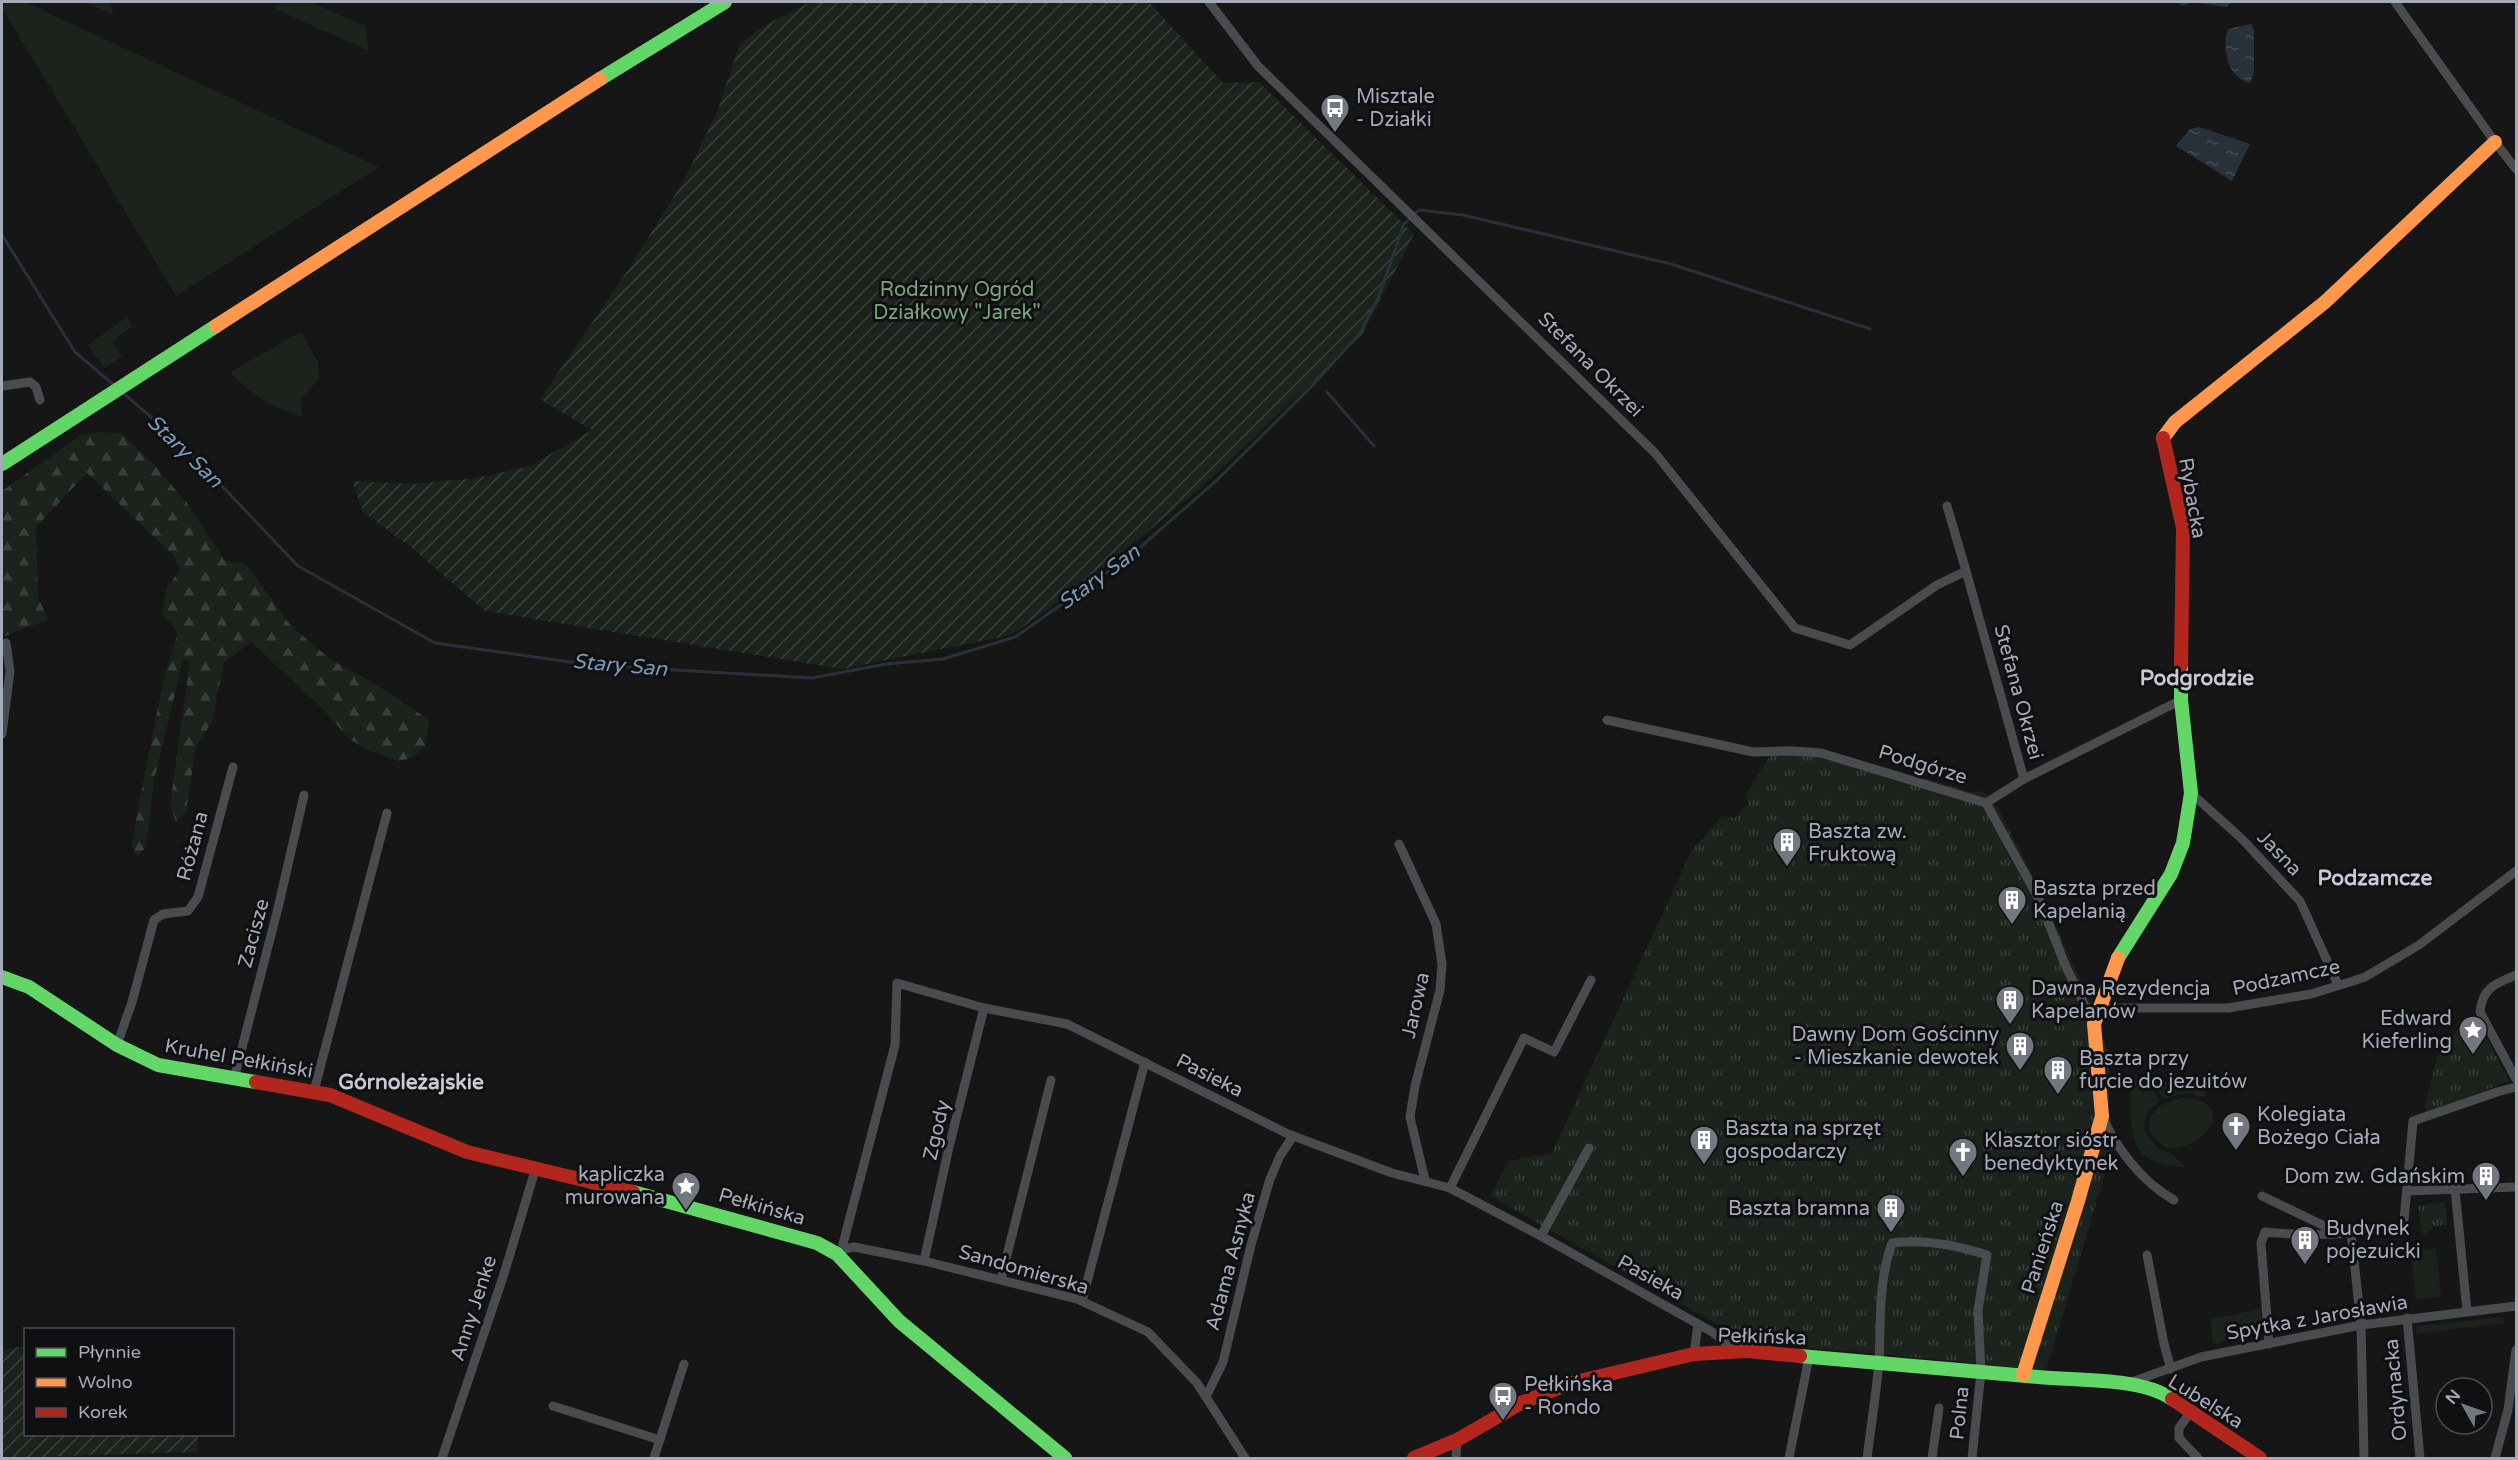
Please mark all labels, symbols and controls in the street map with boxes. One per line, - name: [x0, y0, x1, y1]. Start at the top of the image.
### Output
- place label: Misztale - Działki: [1356, 85, 1435, 132]
- bus stop icon: Misztale - Działki: [1319, 92, 1351, 134]
- park label: Rodzinny Ogród Działkowy "Jarek": [873, 278, 1041, 325]
- street label: Stefana Okrzei: [1533, 307, 1648, 422]
- water label: Stary San: [142, 410, 228, 494]
- street label: Rybacka: [2173, 456, 2211, 540]
- water label: Stary San: [1054, 539, 1146, 615]
- street label: Stefana Okrzei: [1988, 622, 2048, 762]
- water label: Stary San: [572, 649, 669, 682]
- district label: Podgrodzie: [2140, 666, 2254, 691]
- street label: Podgórze: [1875, 740, 1970, 790]
- street label: Różana: [172, 809, 214, 884]
- place label: Baszta zw. Fruktową: [1808, 820, 1907, 867]
- building icon: Baszta zw. Fruktową: [1771, 826, 1803, 868]
- street label: Jasna: [2252, 826, 2307, 881]
- district label: Podzamcze: [2318, 866, 2433, 891]
- place label: Baszta przed Kapelanią: [2033, 877, 2156, 924]
- building icon: Baszta przed Kapelanią: [1996, 884, 2028, 926]
- street label: Zacisze: [233, 896, 275, 970]
- street label: Podzamcze: [2230, 955, 2342, 1001]
- street label: Jarowa: [1397, 970, 1435, 1041]
- place label: Dawna Rezydencja Kapelanów: [2031, 977, 2211, 1024]
- building icon: Dawna Rezydencja Kapelanów: [1994, 984, 2026, 1026]
- place label: Edward Kieferling: [2362, 1007, 2452, 1054]
- place icon: Edward Kieferling: [2457, 1014, 2489, 1056]
- place label: Dawny Dom Gościnny - Mieszkanie dewotek: [1792, 1023, 1999, 1070]
- building icon: Dawny Dom Gościnny - Mieszkanie dewotek: [2004, 1030, 2036, 1072]
- street label: Kruhel Pełkiński: [163, 1034, 315, 1084]
- place label: Baszta przy furcie do jezuitów: [2079, 1047, 2247, 1094]
- street label: Pasieka: [1172, 1049, 1247, 1103]
- building icon: Baszta przy furcie do jezuitów: [2042, 1054, 2074, 1096]
- district label: Górnoleżajskie: [338, 1070, 484, 1095]
- street label: Zgody: [918, 1098, 956, 1163]
- place label: Kolegiata Bożego Ciała: [2257, 1103, 2381, 1150]
- church icon: Kolegiata Bożego Ciała: [2220, 1110, 2252, 1152]
- place label: Baszta na sprzęt gospodarczy: [1725, 1117, 1882, 1164]
- building icon: Baszta na sprzęt gospodarczy: [1688, 1124, 1720, 1166]
- place label: Klasztor sióstr benedyktynek: [1984, 1129, 2118, 1176]
- church icon: Klasztor sióstr benedyktynek: [1947, 1136, 1979, 1178]
- building icon: Dom zw. Gdańskim: [2470, 1160, 2502, 1202]
- place label: kapliczka murowana: [565, 1163, 665, 1210]
- place label: Dom zw. Gdańskim: [2284, 1165, 2465, 1189]
- place icon: kapliczka murowana: [670, 1170, 702, 1212]
- street label: Pełkińska: [716, 1183, 808, 1231]
- street label: Adama Asnyka: [1201, 1189, 1261, 1333]
- building icon: Baszta bramna: [1875, 1192, 1907, 1234]
- place label: Baszta bramna: [1728, 1197, 1870, 1221]
- street label: Panieńska: [2017, 1198, 2069, 1297]
- place label: Budynek pojezuicki: [2326, 1217, 2421, 1264]
- building icon: Budynek pojezuicki: [2289, 1224, 2321, 1266]
- street label: Sandomierska: [956, 1240, 1092, 1300]
- street label: Pasieka: [1613, 1250, 1688, 1306]
- street label: Anny Jenke: [446, 1252, 502, 1364]
- street label: Spytka z Jarosławia: [2225, 1290, 2410, 1346]
- street label: Pełkińska: [1717, 1323, 1807, 1351]
- legend: [24, 1328, 234, 1436]
- street label: Ordynacka: [2380, 1338, 2412, 1442]
- text: Płynnie: [78, 1341, 141, 1363]
- street label: Lubelska: [2163, 1369, 2248, 1434]
- text: Wolno: [78, 1371, 133, 1393]
- place label: Pełkińska - Rondo: [1524, 1373, 1613, 1420]
- north arrow: [2434, 1376, 2494, 1436]
- bus stop icon: Pełkińska - Rondo: [1487, 1380, 1519, 1422]
- street label: Polna: [1945, 1385, 1975, 1441]
- text: N: [2441, 1386, 2465, 1408]
- text: Korek: [78, 1401, 128, 1423]

